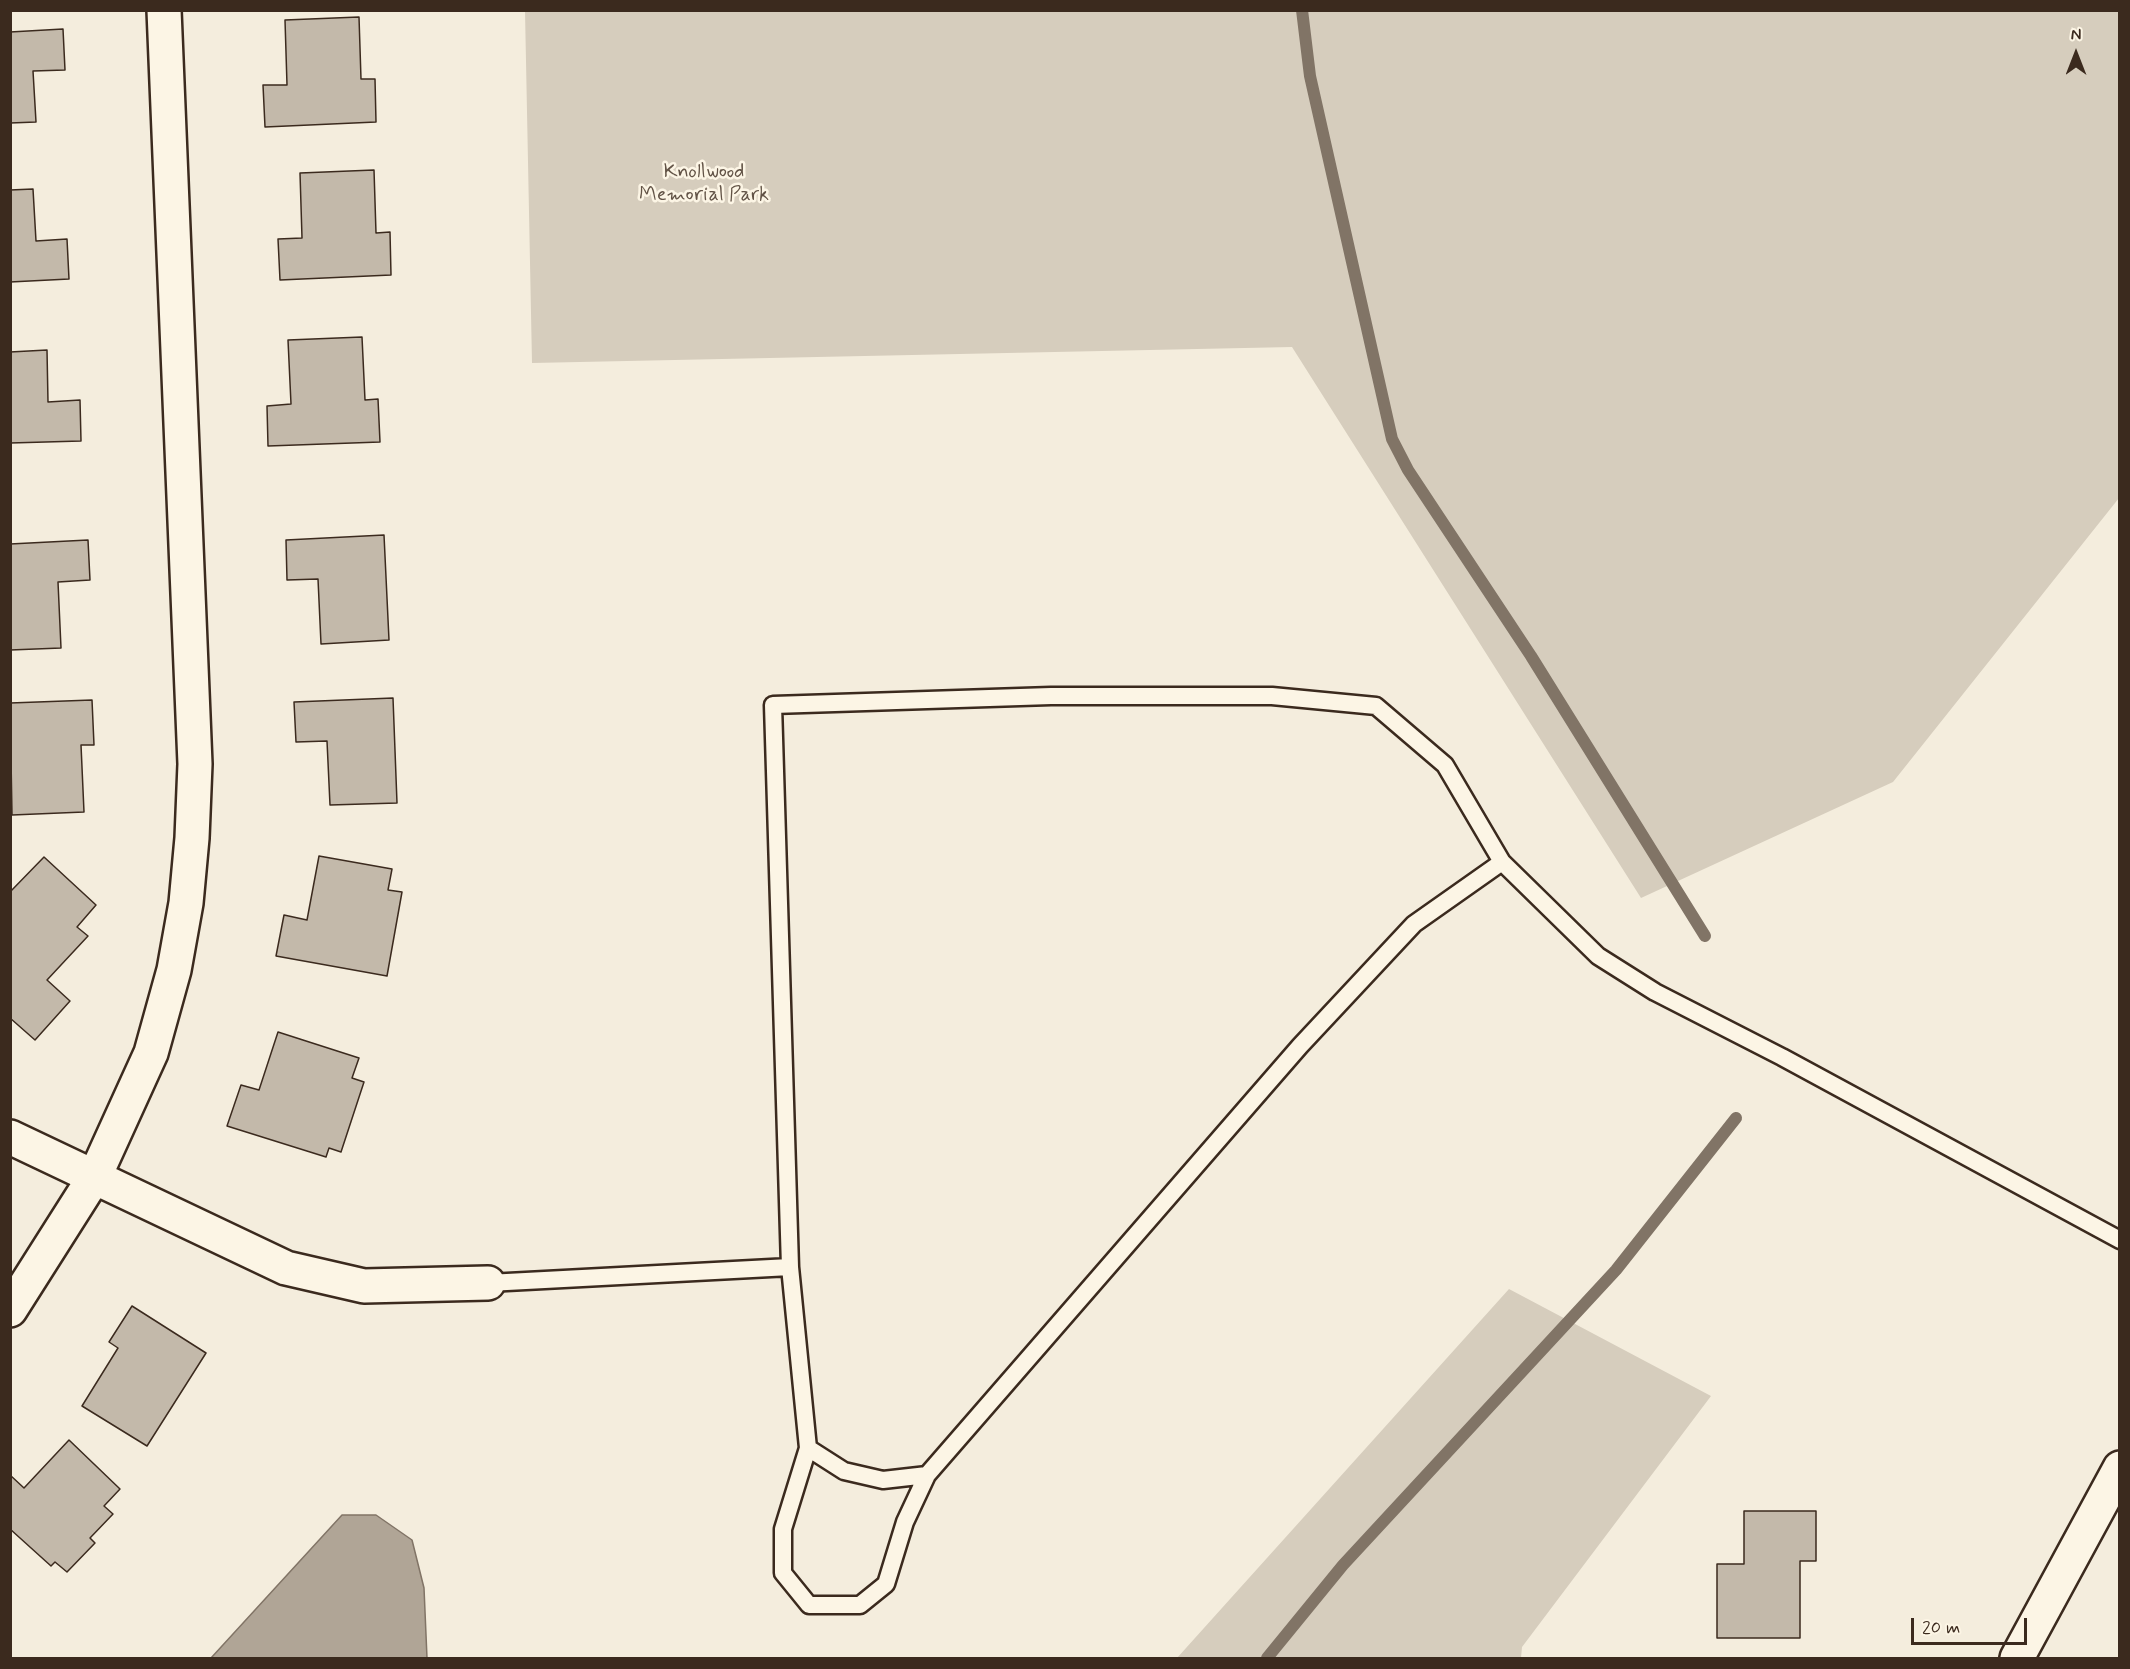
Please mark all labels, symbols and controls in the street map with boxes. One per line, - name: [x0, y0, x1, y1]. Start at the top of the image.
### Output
- north arrow: [2046, 24, 2106, 84]
- text: N: [2071, 25, 2081, 46]
- park label: Knollwood Memorial Park: [639, 161, 769, 208]
- scale bar: [1914, 1606, 2030, 1644]
- text: 20 m: [1922, 1616, 1960, 1640]

